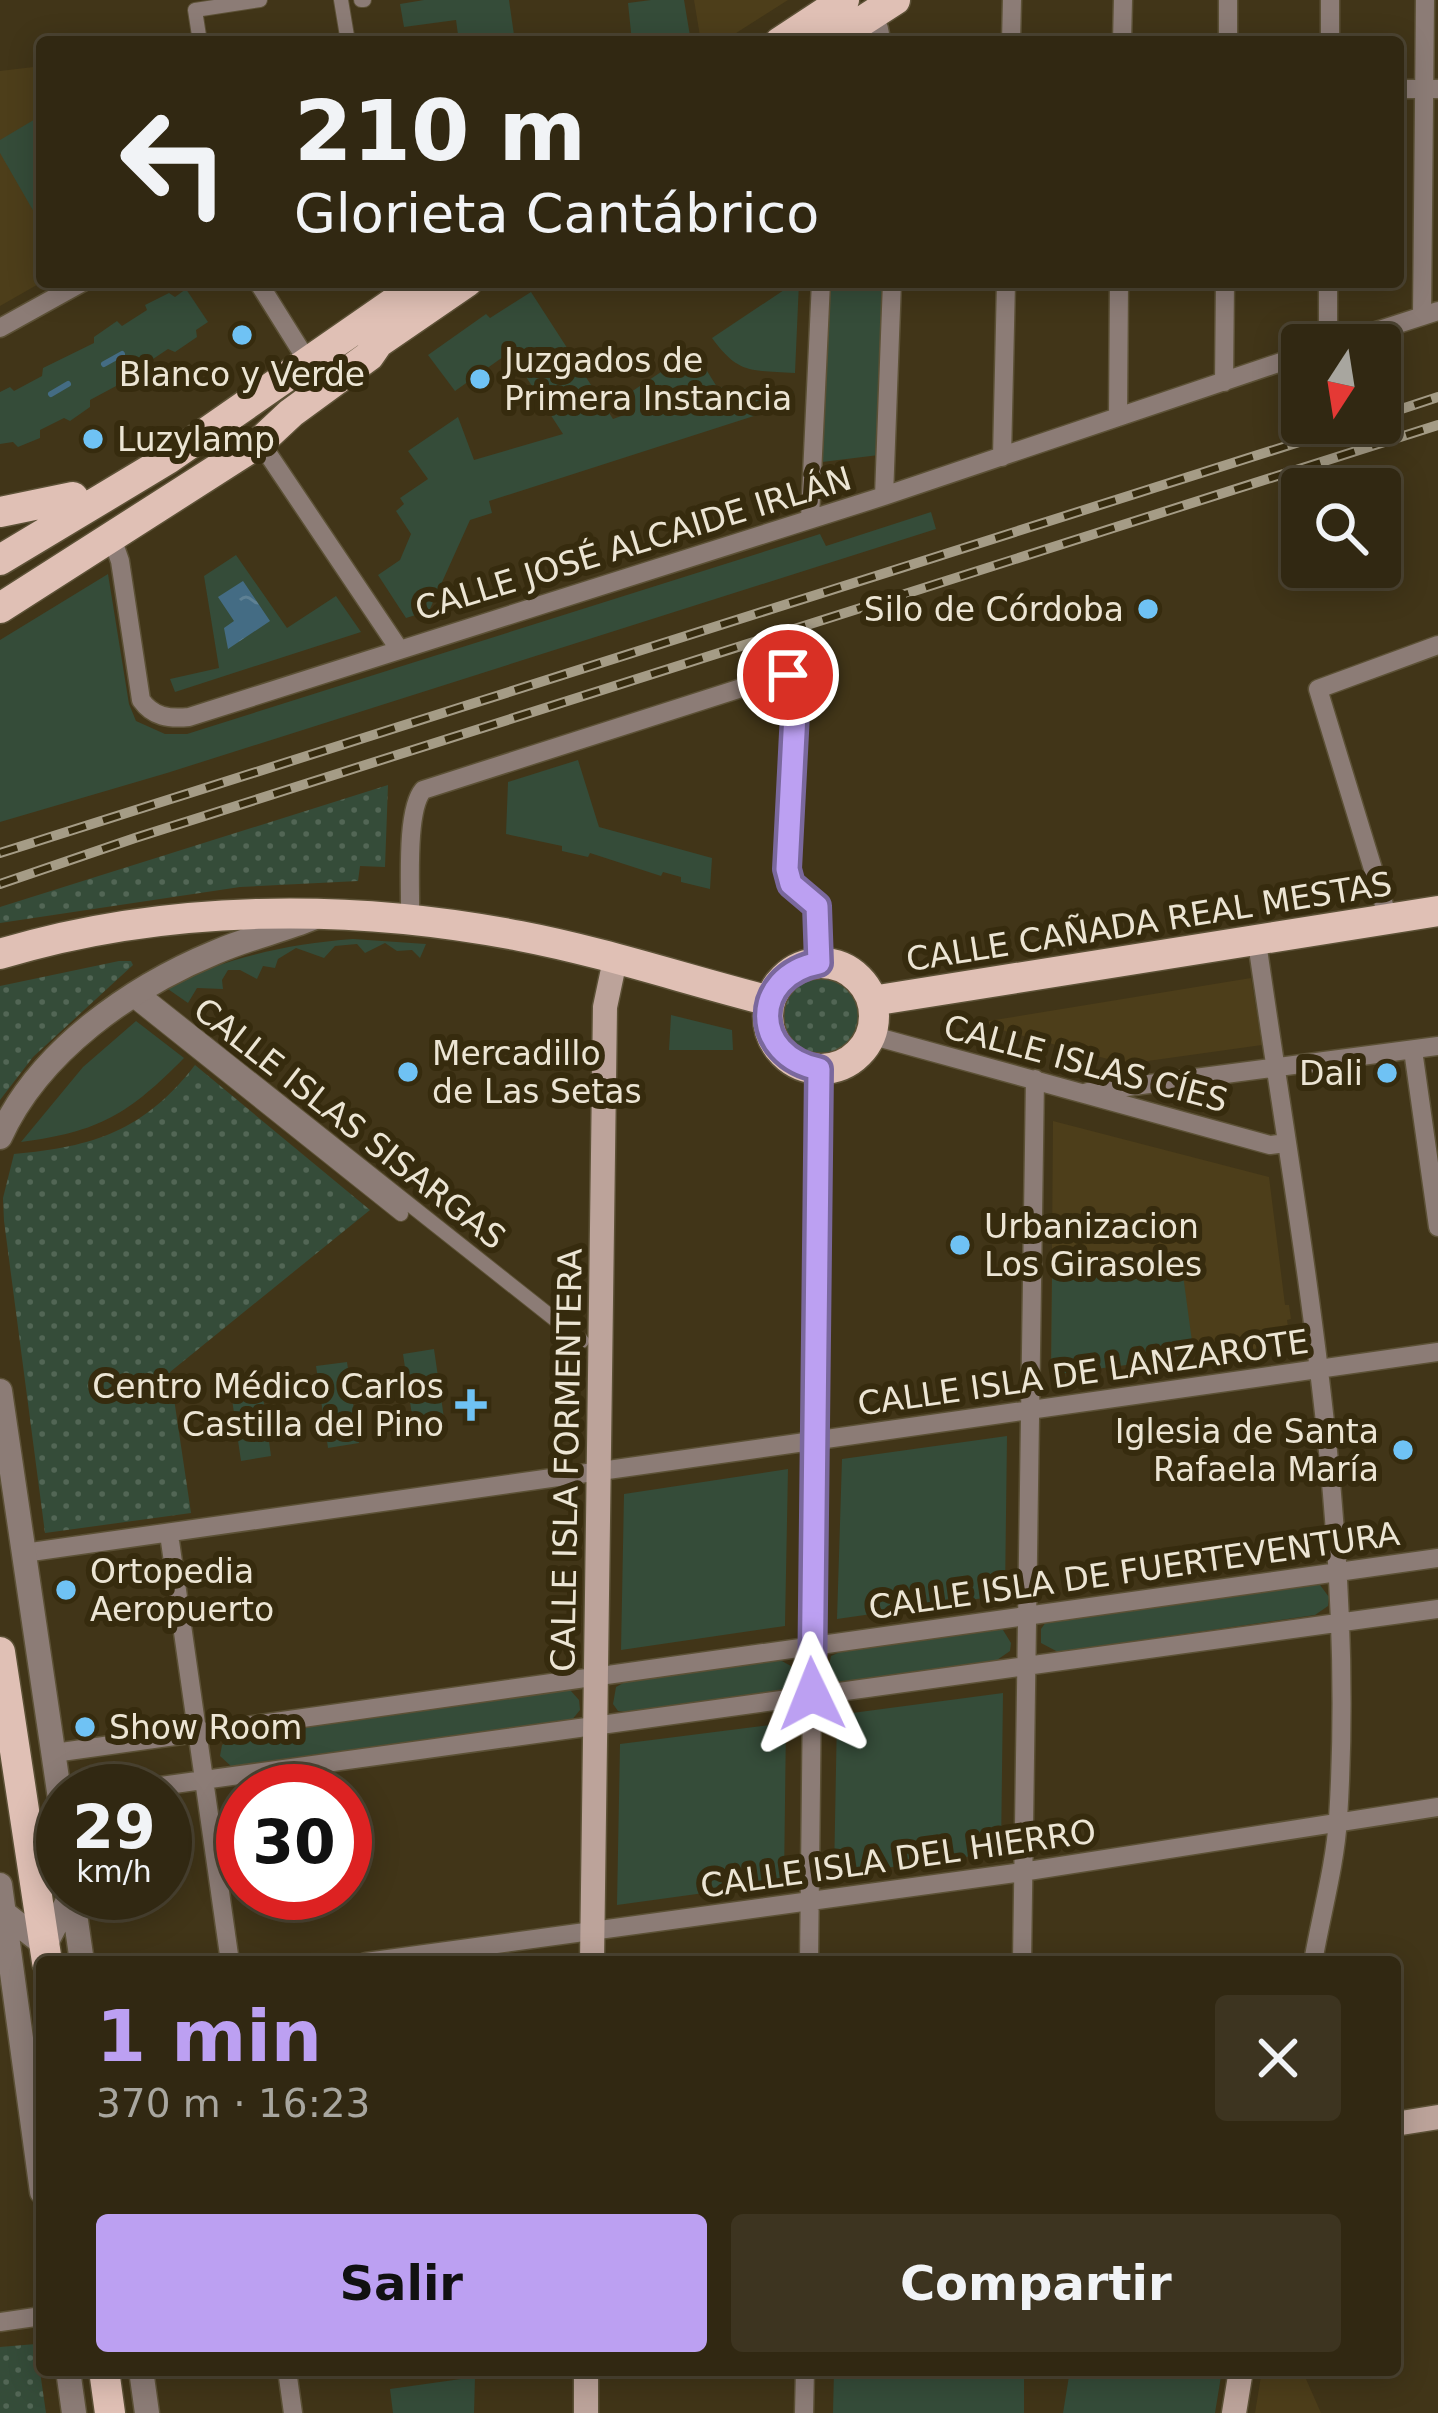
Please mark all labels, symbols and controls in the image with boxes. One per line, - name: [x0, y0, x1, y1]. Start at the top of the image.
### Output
- text: 210 m: [294, 82, 586, 180]
- icon: left: [96, 84, 252, 240]
- text: Glorieta Cantábrico: [294, 182, 819, 245]
- marker: Blanco y Verde: [229, 322, 255, 348]
- north arrow: [1281, 324, 1401, 444]
- map controls: [1281, 324, 1401, 588]
- place label: Juzgados de Primera Instancia: [502, 341, 792, 418]
- place label: Blanco y Verde: [119, 355, 365, 394]
- marker: Juzgados de Primera Instancia: [467, 366, 493, 392]
- place label: Luzylamp: [117, 420, 275, 459]
- marker: Luzylamp: [80, 426, 106, 452]
- street label: CALLE JOSÉ ALCAIDE IRLÁN: [410, 458, 856, 628]
- button: search: [1281, 468, 1401, 588]
- place label: Silo de Córdoba: [864, 590, 1124, 629]
- marker: Silo de Córdoba: [1135, 596, 1161, 622]
- pin: [737, 624, 839, 726]
- icon: arrive: [755, 642, 821, 708]
- street label: CALLE CAÑADA REAL MESTAS: [903, 864, 1395, 979]
- street label: CALLE ISLAS SISARGAS: [186, 990, 513, 1257]
- street label: CALLE ISLAS CÍES: [940, 1006, 1232, 1120]
- place label: Mercadillo de Las Setas: [432, 1034, 642, 1111]
- place label: Dali: [1299, 1054, 1363, 1093]
- marker: Mercadillo de Las Setas: [395, 1059, 421, 1085]
- marker: Dali: [1374, 1060, 1400, 1086]
- place label: Urbanizacion Los Girasoles: [984, 1207, 1202, 1284]
- marker: Urbanizacion Los Girasoles: [947, 1232, 973, 1258]
- street label: CALLE ISLA FORMENTERA: [543, 1247, 590, 1672]
- street label: CALLE ISLA DE LANZAROTE: [855, 1322, 1311, 1423]
- place label: Centro Médico Carlos Castilla del Pino: [92, 1367, 444, 1444]
- marker: Centro Médico Carlos Castilla del Pino: [455, 1389, 487, 1421]
- place label: Iglesia de Santa Rafaela María: [1115, 1412, 1379, 1489]
- marker: Iglesia de Santa Rafaela María: [1390, 1437, 1416, 1463]
- street label: CALLE ISLA DE FUERTEVENTURA: [866, 1514, 1402, 1627]
- place label: Ortopedia Aeropuerto: [90, 1552, 274, 1629]
- marker: Ortopedia Aeropuerto: [53, 1577, 79, 1603]
- position arrow: [749, 1631, 875, 1757]
- place label: Show Room: [109, 1708, 303, 1747]
- marker: Show Room: [72, 1714, 98, 1740]
- speed limit sign: 30: [216, 1764, 372, 1920]
- text: 29: [72, 1792, 156, 1862]
- street label: CALLE ISLA DEL HIERRO: [698, 1811, 1098, 1906]
- text: km/h: [76, 1854, 152, 1889]
- text: 1 min: [96, 1994, 322, 2078]
- button: close: [1215, 1995, 1341, 2121]
- text: 370 m · 16:23: [96, 2081, 370, 2126]
- button: Salir: [96, 2214, 707, 2352]
- button: Compartir: [731, 2214, 1341, 2352]

